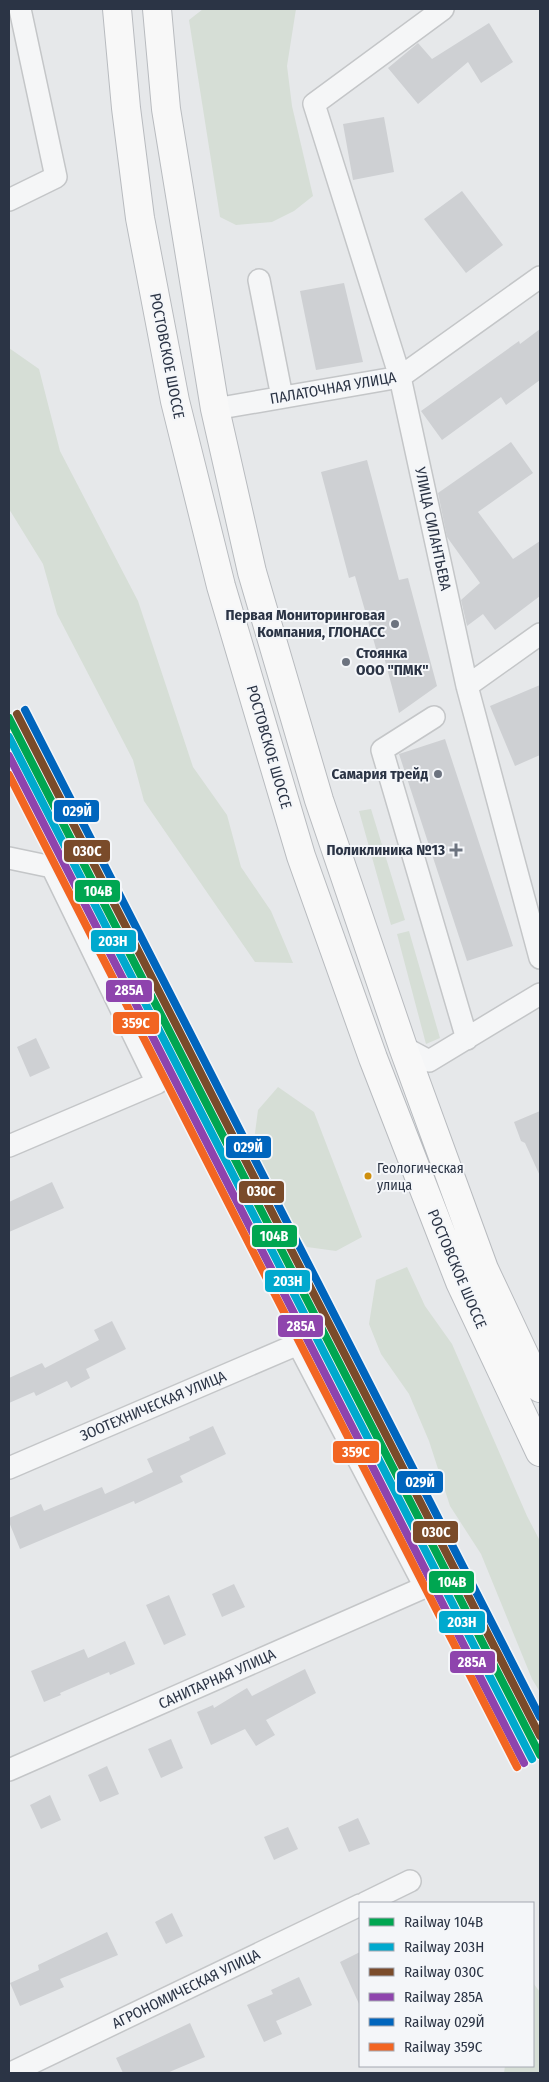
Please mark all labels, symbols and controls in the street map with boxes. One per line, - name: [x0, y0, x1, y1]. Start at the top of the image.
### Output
- street label: РОСТОВСКОЕ ШОССЕ: [146, 291, 188, 421]
- street label: ПАЛАТОЧНАЯ УЛИЦА: [269, 368, 397, 408]
- street label: УЛИЦА СИЛАНТЬЕВА: [411, 465, 455, 592]
- place label: Первая Мониторинговая Компания, ГЛОНАСС: [226, 606, 385, 641]
- marker: Первая Мониторинговая Компания, ГЛОНАСС: [389, 618, 401, 630]
- place label: Стоянка ООО "ПМК": [356, 644, 429, 679]
- marker: Стоянка ООО "ПМК": [340, 656, 352, 668]
- street label: РОСТОВСКОЕ ШОССЕ: [243, 683, 295, 811]
- place label: Самария трейд: [331, 765, 428, 783]
- marker: Самария трейд: [432, 768, 444, 780]
- line badge: 029Й: [53, 799, 100, 823]
- text: 029Й: [62, 802, 92, 820]
- line badge: 030C: [63, 839, 111, 863]
- place label: Поликлиника №13: [326, 841, 445, 859]
- text: 030C: [72, 843, 102, 860]
- marker: Поликлиника №13: [449, 843, 463, 857]
- line badge: 104В: [74, 879, 121, 903]
- text: 104В: [84, 883, 112, 900]
- line badge: 203Н: [90, 929, 137, 953]
- text: 203Н: [97, 933, 128, 950]
- line badge: 285А: [105, 979, 153, 1003]
- text: 285А: [114, 982, 144, 999]
- line badge: 359С: [112, 1011, 160, 1035]
- text: 359С: [121, 1015, 151, 1032]
- line badge: 029Й: [225, 1135, 272, 1159]
- text: 029Й: [233, 1138, 263, 1156]
- place label: Геологическая улица: [377, 1160, 464, 1194]
- marker: Геологическая улица: [363, 1171, 373, 1181]
- line badge: 030C: [238, 1180, 285, 1204]
- text: 030C: [246, 1183, 276, 1200]
- street label: РОСТОВСКОЕ ШОССЕ: [424, 1207, 490, 1331]
- line badge: 104В: [251, 1224, 298, 1248]
- text: 104В: [260, 1228, 288, 1245]
- line badge: 203Н: [264, 1269, 311, 1293]
- text: 203Н: [272, 1273, 303, 1290]
- line badge: 285А: [277, 1314, 324, 1338]
- text: 285А: [286, 1318, 316, 1335]
- street label: ЗООТЕХНИЧЕСКАЯ УЛИЦА: [77, 1367, 229, 1445]
- line badge: 359С: [332, 1440, 380, 1464]
- text: 359С: [341, 1444, 371, 1461]
- line badge: 029Й: [396, 1470, 444, 1494]
- text: 029Й: [405, 1473, 435, 1491]
- line badge: 030C: [412, 1520, 459, 1544]
- text: 030C: [421, 1524, 451, 1541]
- line badge: 104В: [428, 1570, 475, 1594]
- text: 104В: [438, 1574, 466, 1591]
- line badge: 203Н: [438, 1610, 486, 1634]
- text: 203Н: [446, 1614, 477, 1631]
- street label: САНИТАРНАЯ УЛИЦА: [156, 1645, 278, 1713]
- line badge: 285А: [449, 1650, 496, 1674]
- text: 285А: [457, 1654, 487, 1671]
- legend: [359, 1902, 534, 2067]
- text: Railway 104В: [404, 1913, 483, 1931]
- text: Railway 203Н: [404, 1938, 484, 1956]
- street label: АГРОНОМИЧЕСКАЯ УЛИЦА: [109, 1945, 263, 2033]
- text: Railway 030C: [404, 1963, 484, 1981]
- text: Railway 285А: [404, 1988, 483, 2006]
- text: Railway 029Й: [404, 2013, 485, 2031]
- text: Railway 359С: [404, 2038, 483, 2056]

